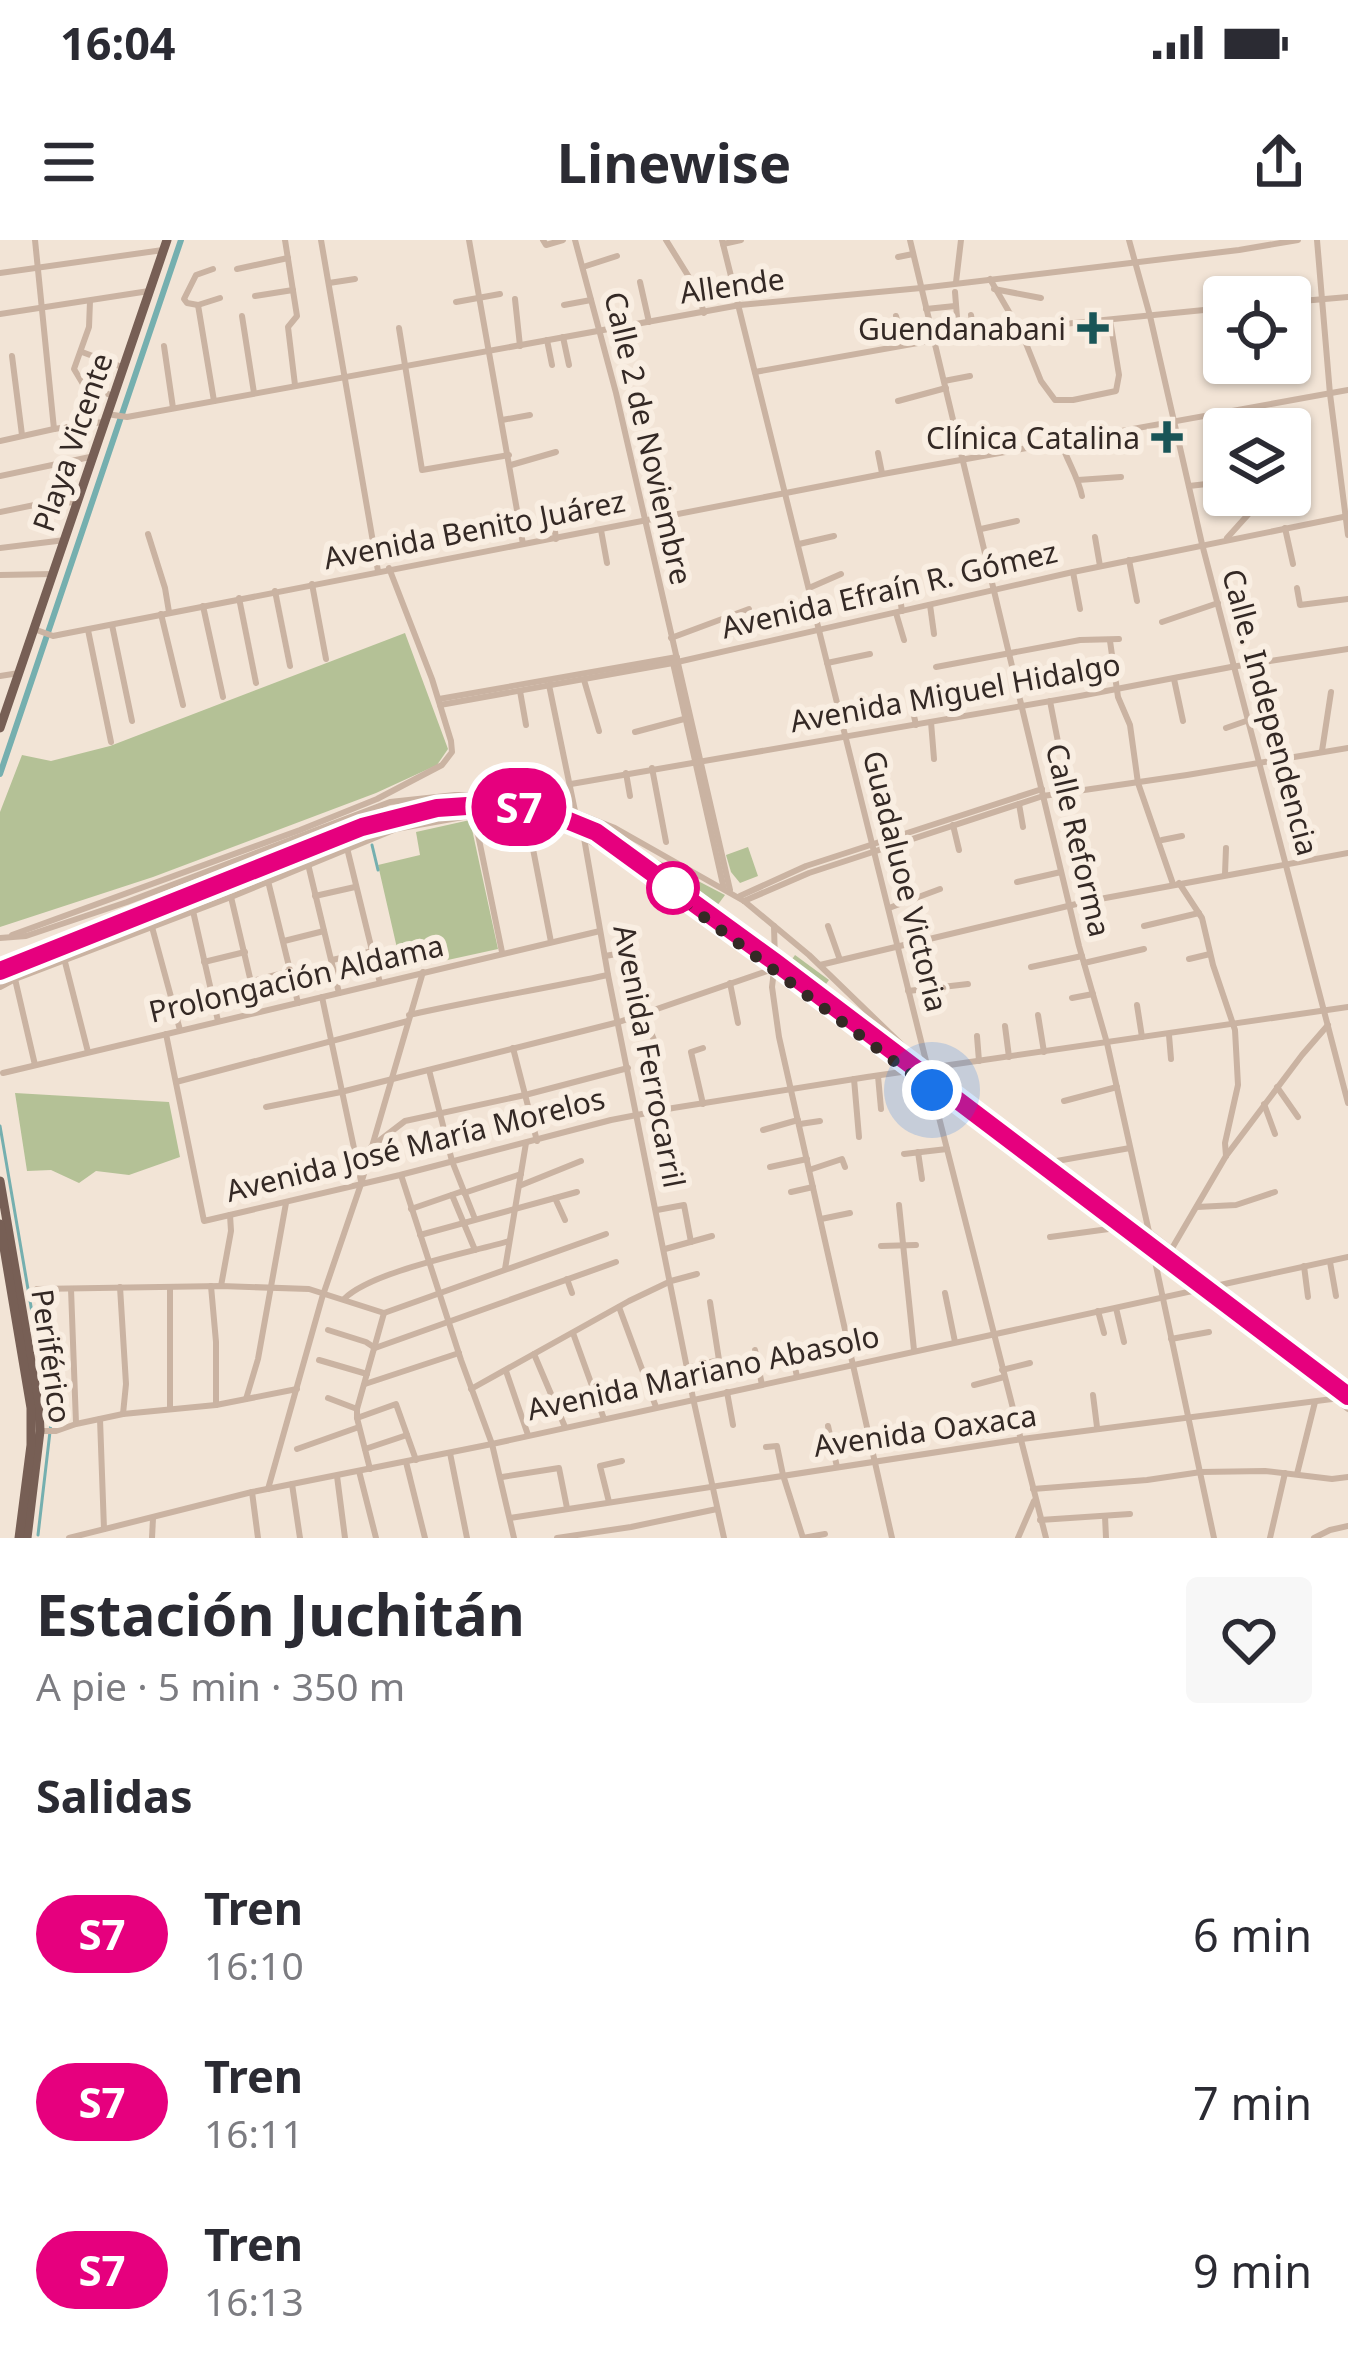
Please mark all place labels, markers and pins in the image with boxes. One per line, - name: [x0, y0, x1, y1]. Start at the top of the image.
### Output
- place label: Guendanabani: [858, 308, 1066, 349]
- marker: Guendanabani: [1077, 312, 1109, 344]
- place label: Clínica Catalina: [926, 417, 1140, 458]
- marker: Clínica Catalina: [1151, 421, 1183, 453]
- unlabelled marker: [648, 863, 698, 913]

